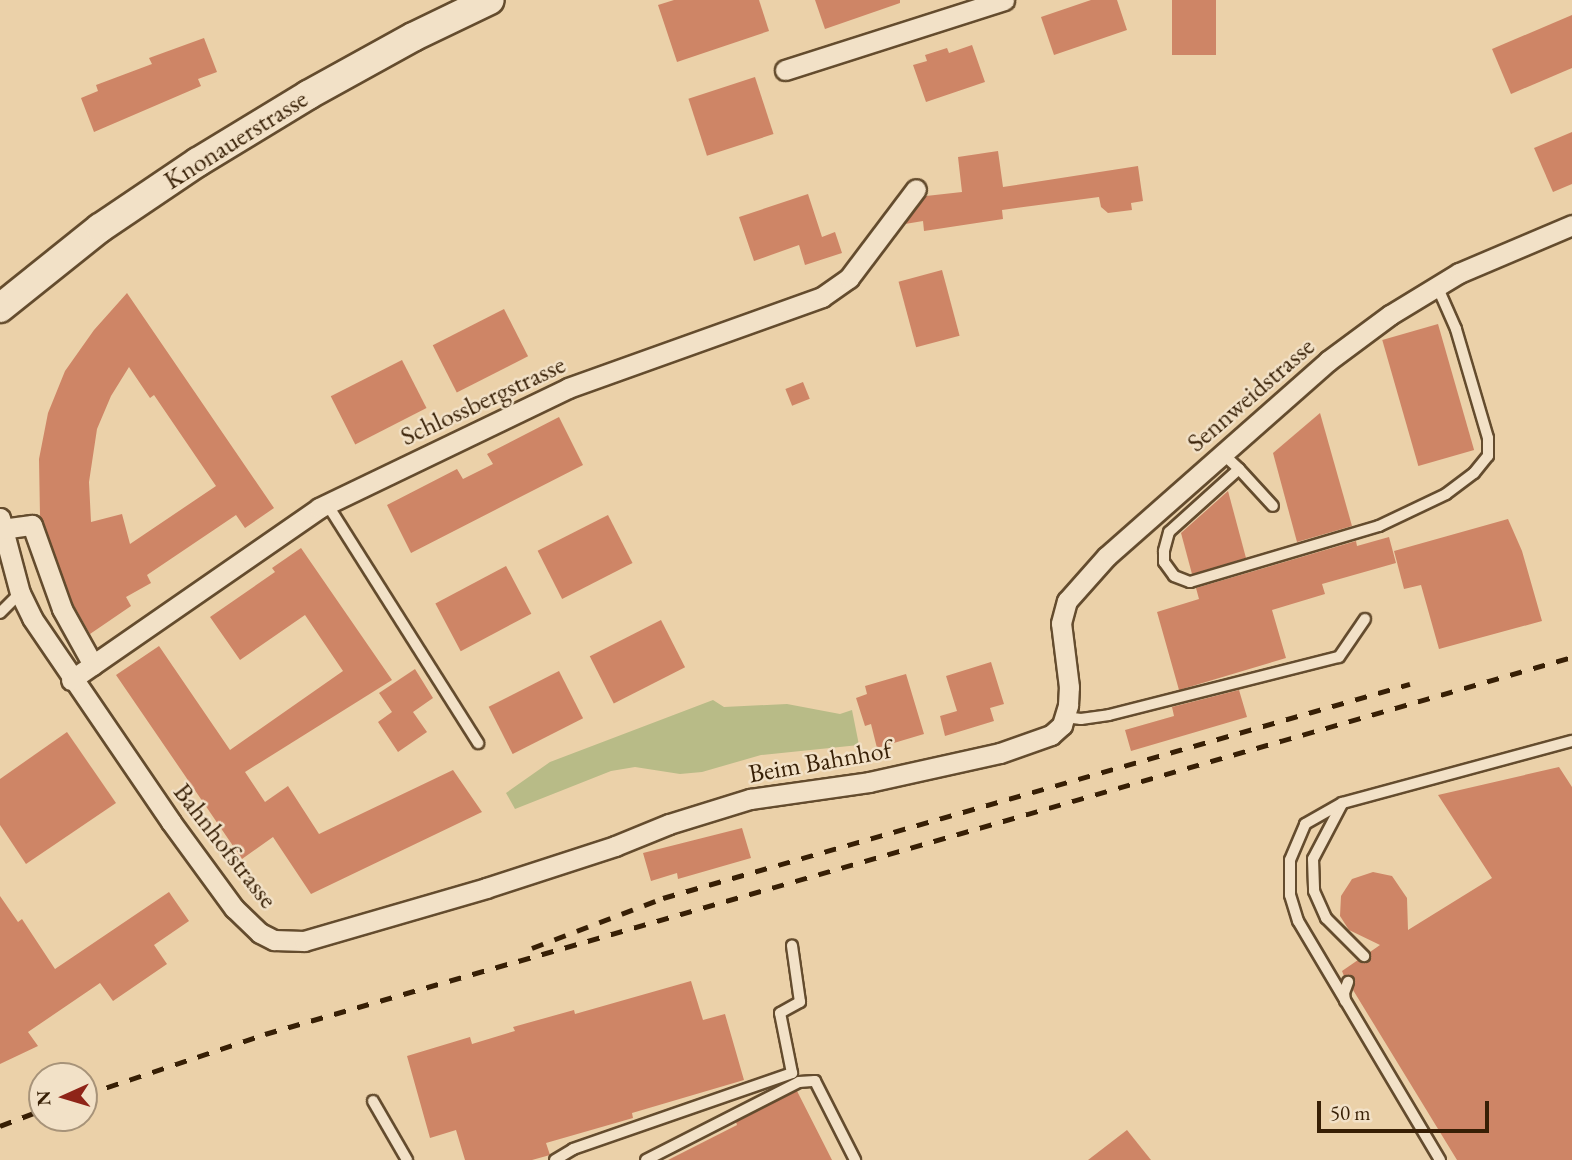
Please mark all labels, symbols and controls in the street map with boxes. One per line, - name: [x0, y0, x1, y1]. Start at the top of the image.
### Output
- street label: Knonauerstrasse: [158, 83, 314, 197]
- street label: Sennweidstrasse: [1181, 331, 1321, 459]
- street label: Schlossbergstrasse: [396, 349, 570, 453]
- street label: Beim Bahnhof: [746, 734, 894, 790]
- street label: Bahnhofstrasse: [167, 777, 283, 915]
- north arrow: [28, 1062, 98, 1132]
- scale bar: [1320, 1086, 1492, 1130]
- text: N: [31, 1090, 57, 1107]
- text: 50 m: [1330, 1099, 1371, 1126]

